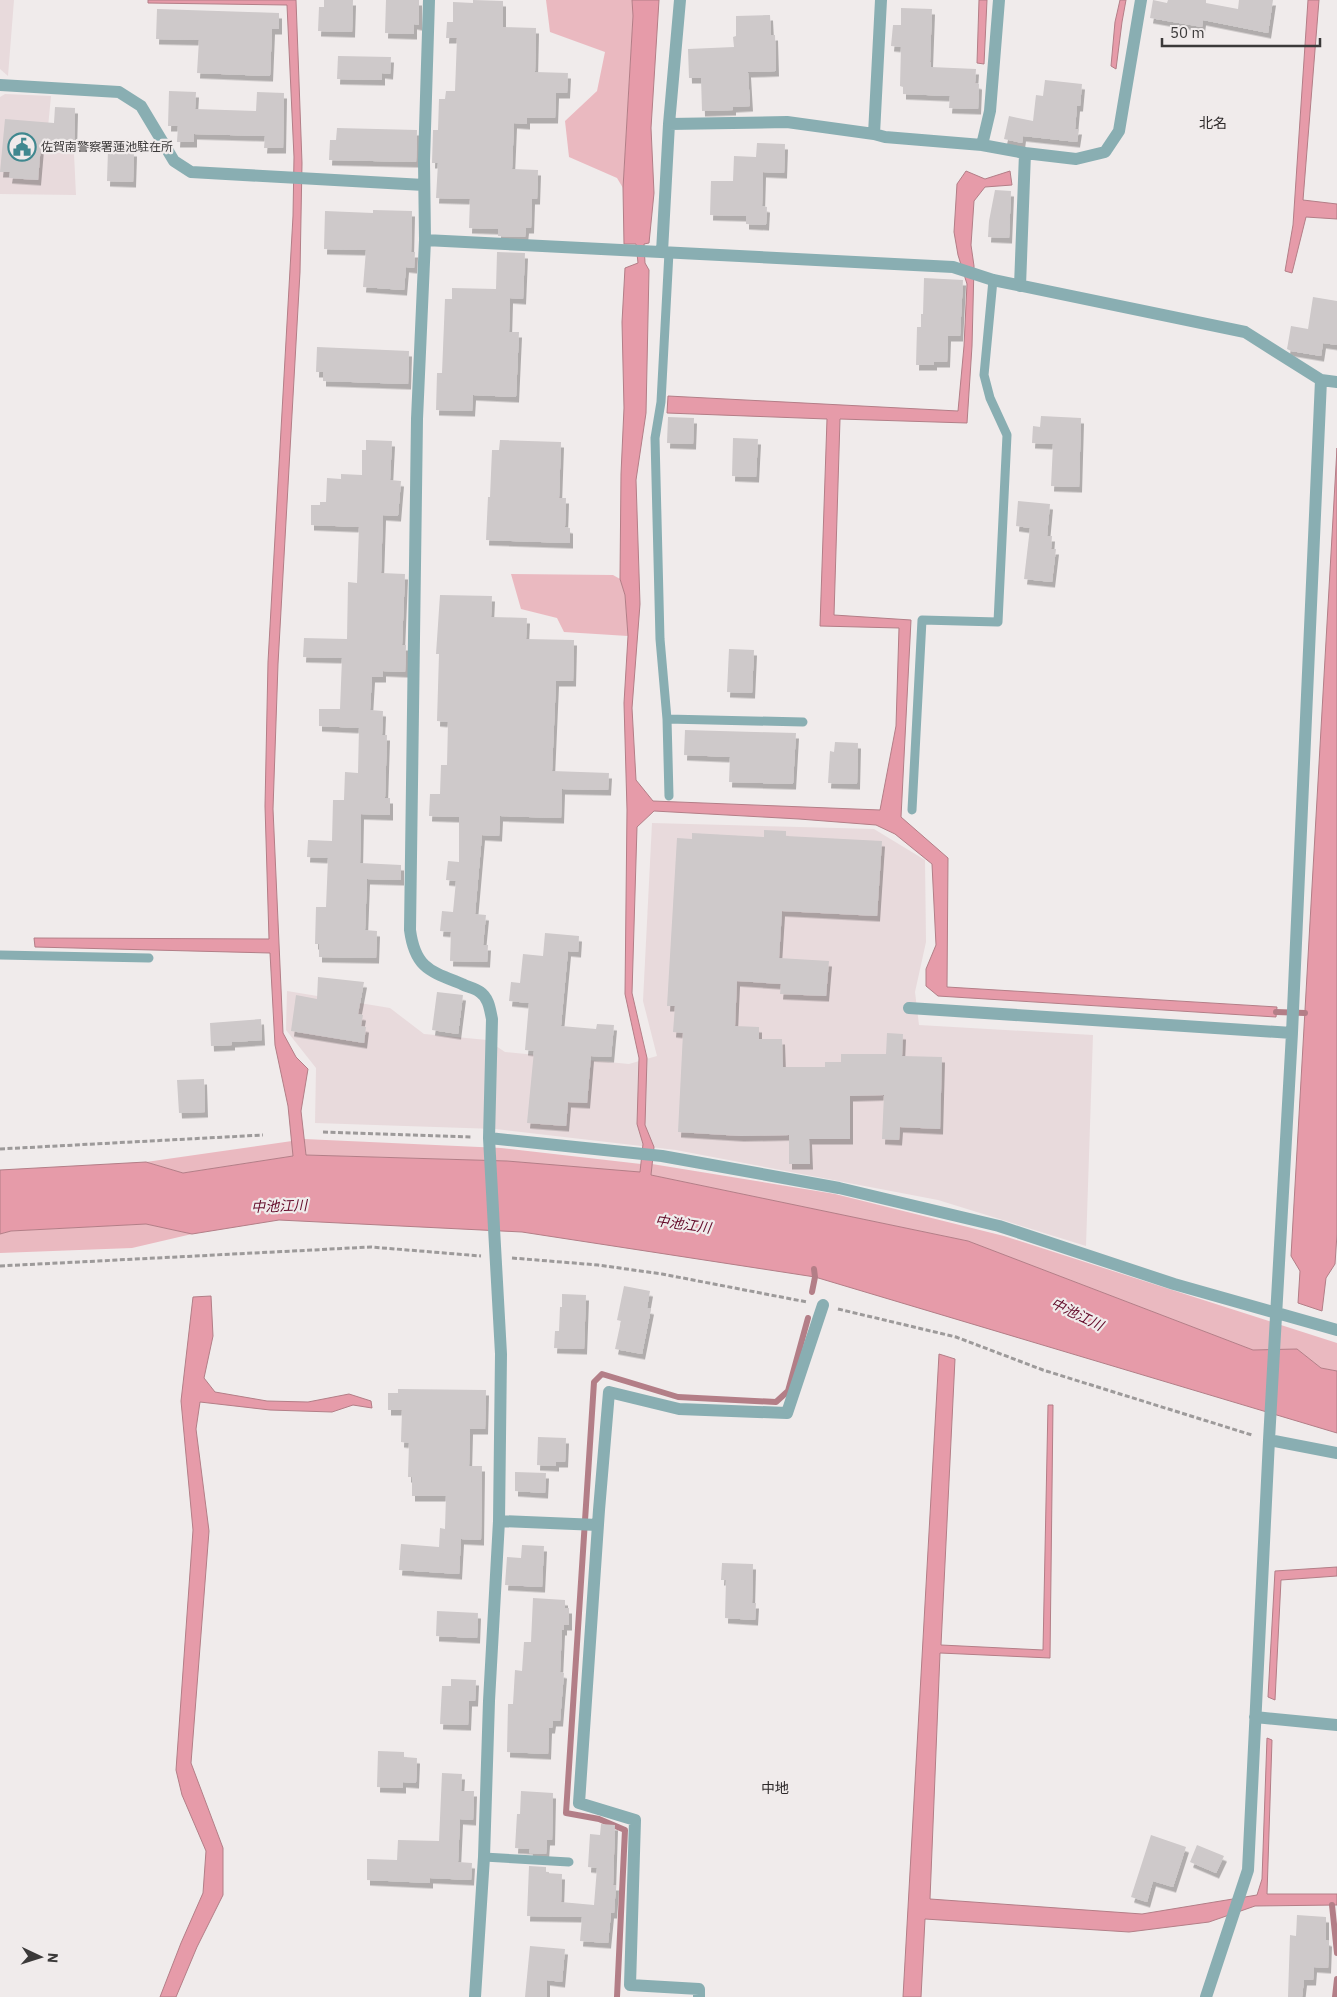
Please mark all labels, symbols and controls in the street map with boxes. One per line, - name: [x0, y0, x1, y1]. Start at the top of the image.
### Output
- scale bar: [1162, 15, 1320, 47]
- text: 50 m: [1170, 23, 1205, 42]
- district label: 北名: [1199, 114, 1227, 132]
- public building icon: 佐賀南警察署蓮池駐在所: [7, 132, 37, 162]
- place label: 佐賀南警察署蓮池駐在所: [41, 139, 173, 154]
- water label: 中池江川: [251, 1196, 309, 1216]
- water label: 中池江川: [654, 1211, 714, 1237]
- water label: 中池江川: [1048, 1294, 1108, 1335]
- district label: 中地: [761, 1779, 789, 1797]
- north arrow: [15, 1932, 65, 1982]
- text: N: [44, 1952, 62, 1964]

